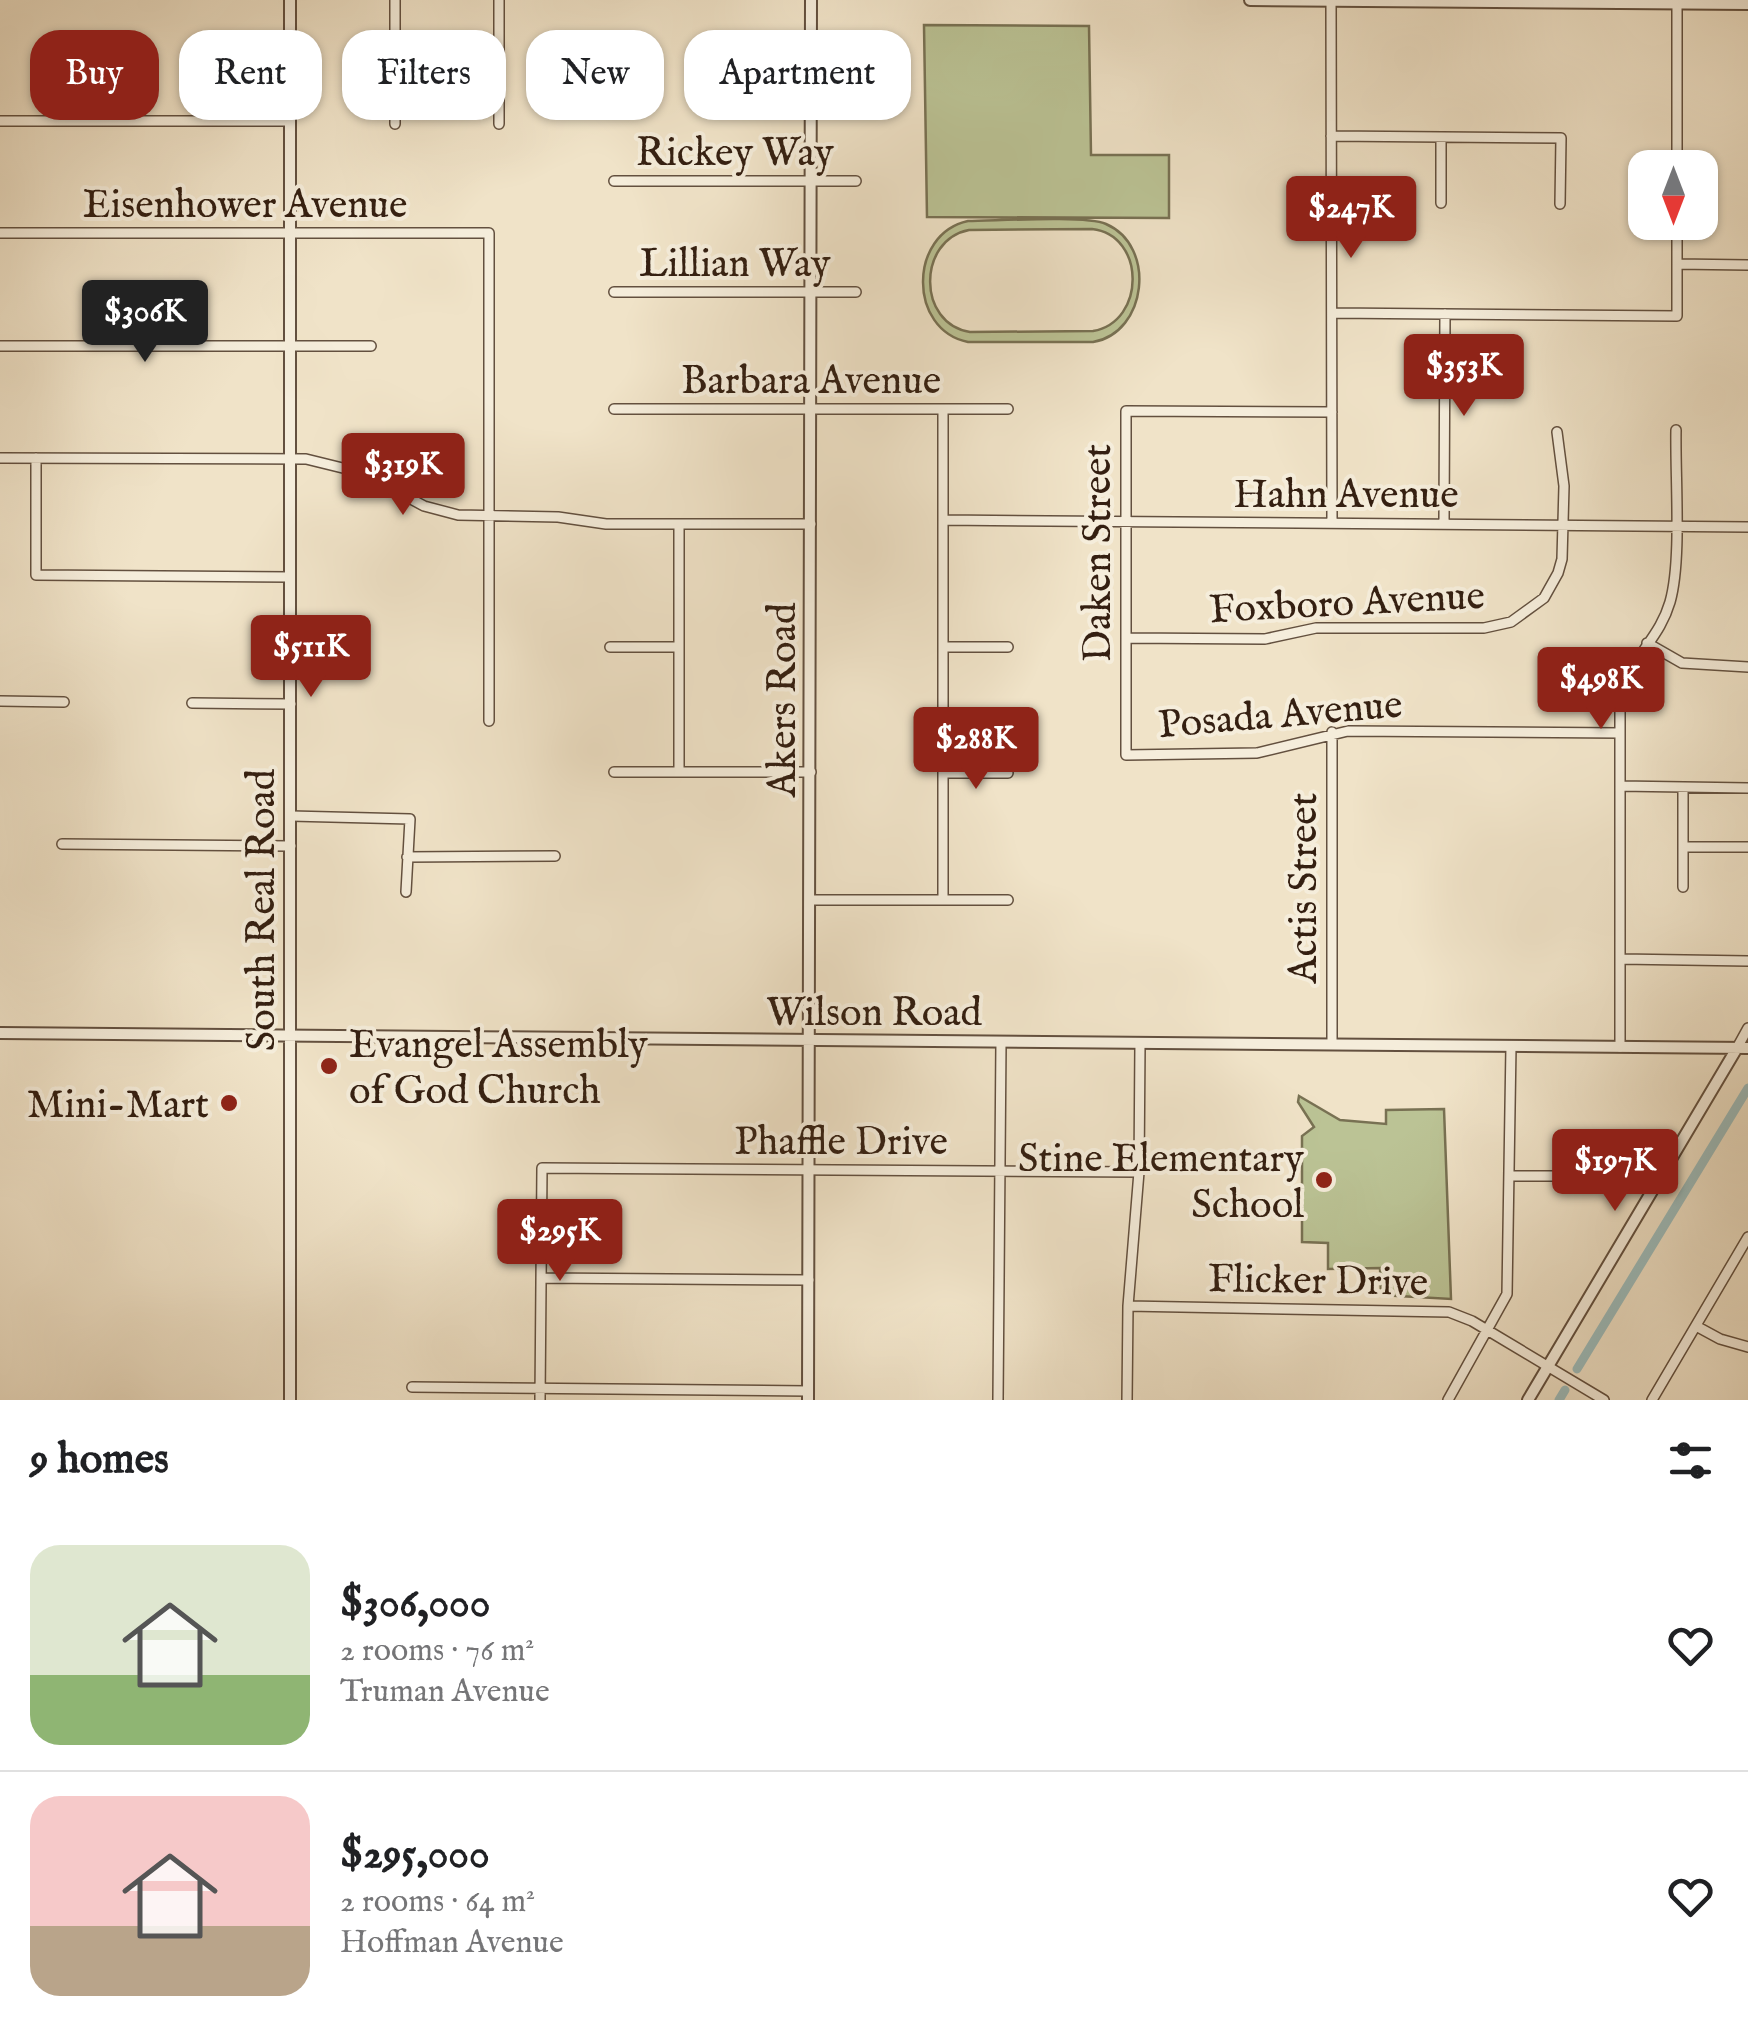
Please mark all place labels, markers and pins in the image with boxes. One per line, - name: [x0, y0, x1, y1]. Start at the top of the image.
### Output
- pin: $247K: [1281, 176, 1421, 261]
- pin: $306K: [75, 280, 215, 365]
- pin: $353K: [1394, 334, 1534, 419]
- pin: $319K: [333, 433, 473, 518]
- pin: $511K: [241, 615, 381, 700]
- pin: $498K: [1531, 647, 1671, 732]
- pin: $288K: [906, 707, 1046, 792]
- place label: Evangel Assembly of God Church: [349, 1021, 648, 1118]
- marker: Evangel Assembly of God Church: [318, 1055, 340, 1077]
- place label: Mini-Mart: [27, 1081, 209, 1132]
- marker: Mini-Mart: [218, 1092, 240, 1114]
- pin: $197K: [1545, 1129, 1685, 1214]
- place label: Stine Elementary School: [1018, 1135, 1304, 1232]
- marker: Stine Elementary School: [1313, 1169, 1335, 1191]
- pin: $295K: [490, 1199, 630, 1284]

